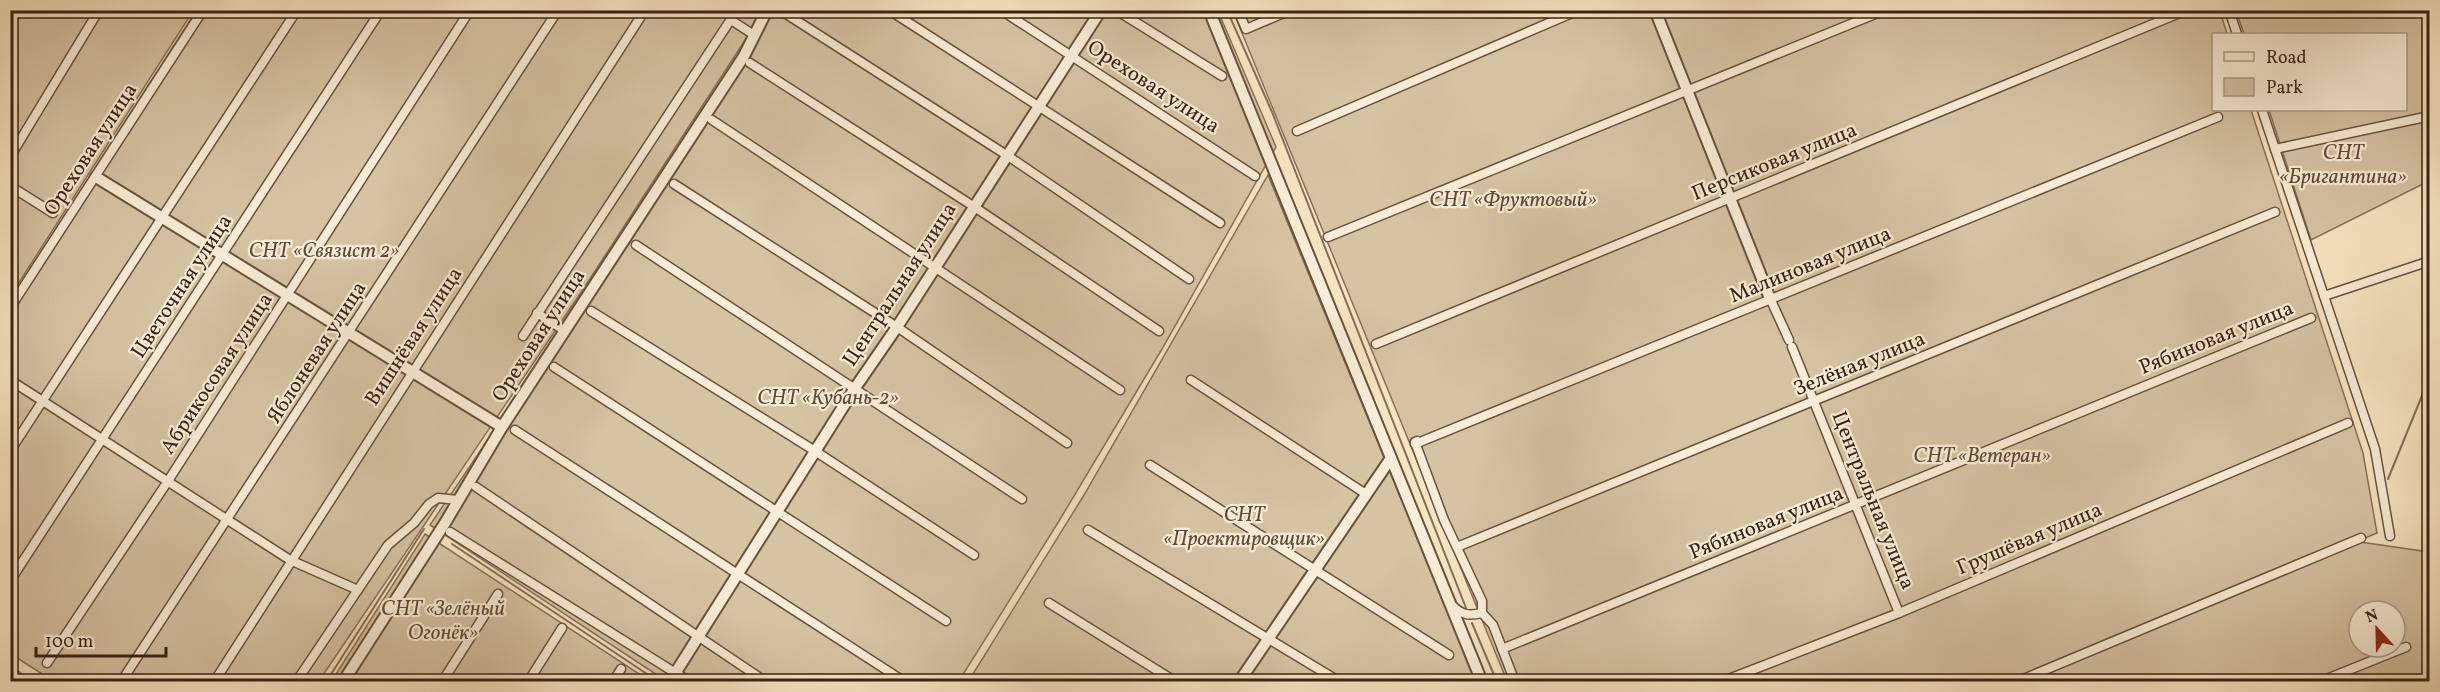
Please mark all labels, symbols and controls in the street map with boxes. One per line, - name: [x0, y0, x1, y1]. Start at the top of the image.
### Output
- street label: Ореховая улица: [1081, 33, 1225, 141]
- legend: [2212, 33, 2407, 111]
- text: Road: [2266, 46, 2307, 71]
- text: Park: [2266, 76, 2303, 101]
- street label: Ореховая улица: [37, 78, 145, 222]
- street label: Персиковая улица: [1688, 116, 1862, 209]
- park label: СНТ «Бригантина»: [2279, 139, 2407, 192]
- park label: СНТ «Фруктовый»: [1429, 186, 1597, 215]
- street label: Центральная улица: [836, 197, 964, 372]
- street label: Цветочная улица: [125, 209, 240, 364]
- street label: Малиновая улица: [1725, 220, 1896, 311]
- park label: СНТ «Связист 2»: [249, 237, 399, 266]
- street label: Вишнёвая улица: [358, 262, 470, 412]
- street label: Ореховая улица: [485, 264, 593, 408]
- street label: Яблоневая улица: [260, 276, 374, 430]
- street label: Абрикосовая улица: [154, 287, 280, 460]
- street label: Рябиновая улица: [2135, 294, 2298, 383]
- street label: Зелёная улица: [1789, 325, 1930, 404]
- park label: СНТ «Кубань-2»: [757, 384, 899, 413]
- street label: Центральная улица: [1824, 407, 1922, 594]
- park label: СНТ «Ветеран»: [1913, 442, 2051, 471]
- street label: Рябиновая улица: [1685, 479, 1848, 568]
- street label: Грушёвая улица: [1952, 496, 2107, 583]
- park label: СНТ «Проектировщик»: [1163, 501, 1325, 554]
- park label: СНТ «Зелёный Огонёк»: [381, 595, 505, 648]
- north arrow: [2347, 599, 2407, 659]
- text: N: [2363, 604, 2382, 629]
- scale bar: [36, 620, 166, 658]
- text: 100 m: [45, 630, 94, 655]

